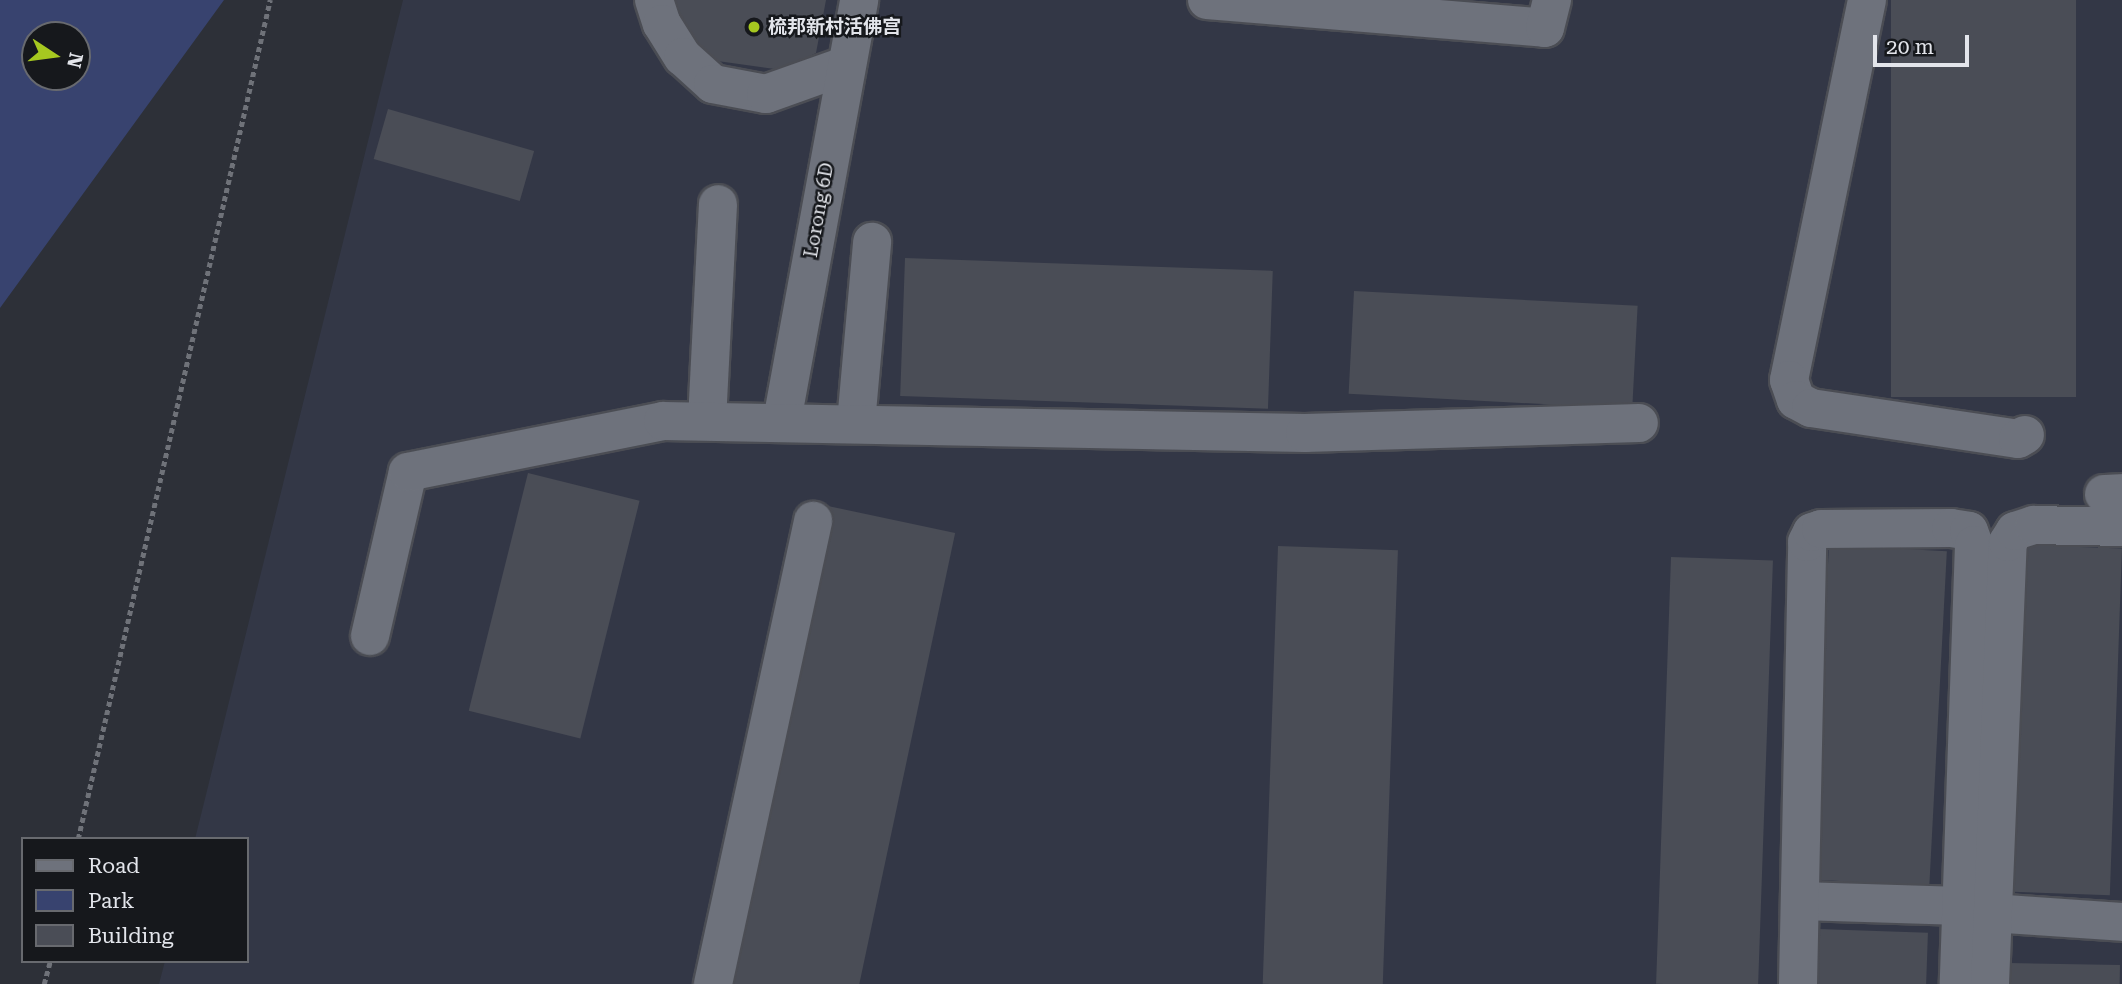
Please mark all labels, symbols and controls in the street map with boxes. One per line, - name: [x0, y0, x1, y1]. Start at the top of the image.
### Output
- place label: 梳邦新村活佛宫: [768, 16, 901, 38]
- marker: 梳邦新村活佛宫: [746, 19, 762, 35]
- north arrow: [21, 21, 91, 91]
- scale bar: [1877, 21, 1973, 65]
- text: 20 m: [1886, 35, 1934, 59]
- text: N: [62, 51, 88, 70]
- street label: Lorong 6D: [799, 161, 839, 259]
- legend: [21, 837, 248, 963]
- text: Road: [88, 854, 140, 878]
- text: Park: [88, 889, 134, 913]
- text: Building: [88, 924, 174, 948]

